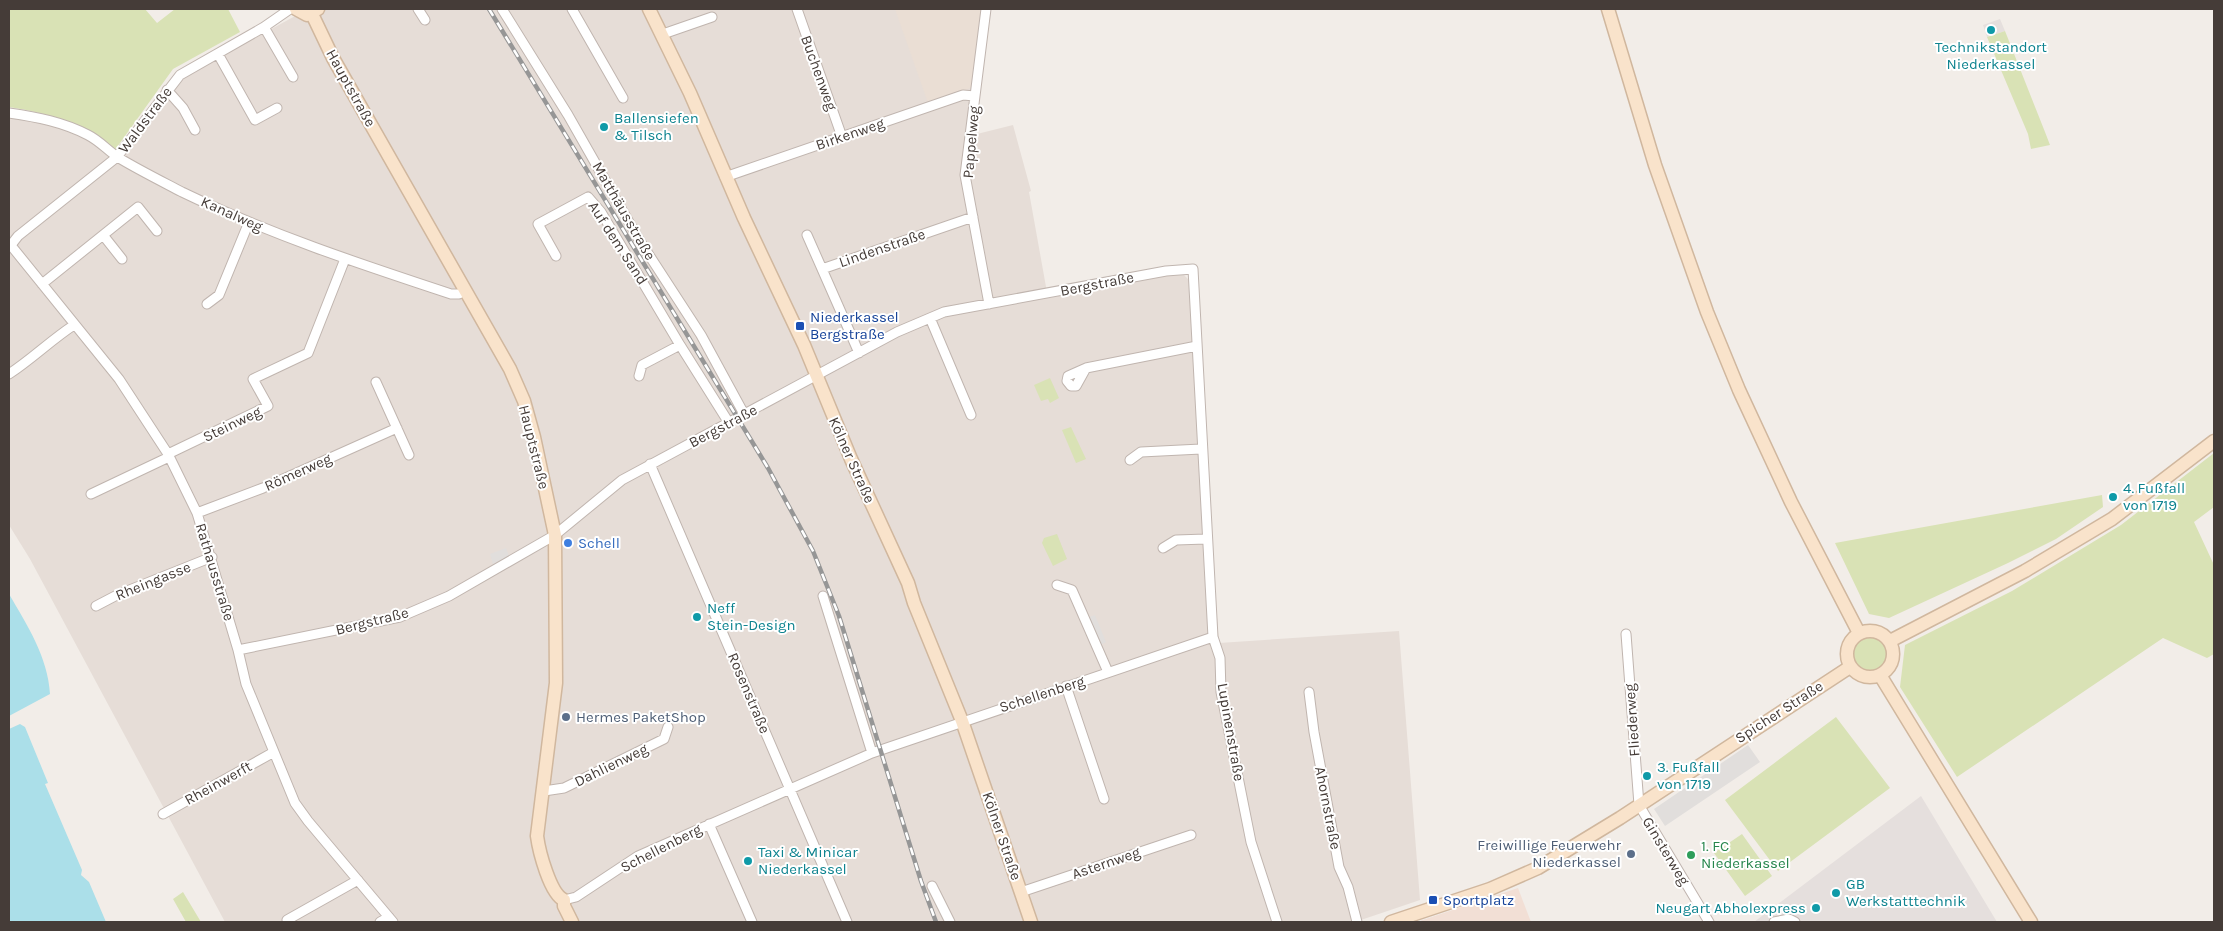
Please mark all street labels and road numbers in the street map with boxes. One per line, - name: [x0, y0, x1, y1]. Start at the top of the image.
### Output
- street label: Buchenweg: [797, 33, 841, 114]
- street label: Hauptstraße: [322, 46, 380, 130]
- street label: Waldstraße: [114, 83, 176, 157]
- street label: Pappelweg: [959, 104, 983, 179]
- street label: Birkenweg: [813, 114, 887, 154]
- street label: Matthäusstraße: [589, 159, 659, 263]
- street label: Kanalweg: [198, 192, 266, 236]
- street label: Auf dem Sand: [584, 198, 652, 288]
- street label: Lindenstraße: [836, 225, 928, 271]
- street label: Bergstraße: [1059, 268, 1135, 300]
- street label: Bergstraße: [686, 400, 760, 452]
- street label: Steinweg: [200, 402, 265, 446]
- street label: Hauptstraße: [515, 403, 553, 491]
- street label: Kölner Straße: [825, 414, 879, 506]
- street label: Römerweg: [262, 449, 335, 495]
- street label: Rathausstraße: [192, 521, 238, 623]
- street label: Rheingasse: [113, 558, 193, 604]
- street label: Bergstraße: [334, 603, 410, 639]
- street label: Rosenstraße: [724, 650, 774, 736]
- street label: Schellenberg: [997, 672, 1088, 716]
- street label: Spicher Straße: [1732, 677, 1826, 747]
- street label: Lupinenstraße: [1214, 682, 1248, 782]
- street label: Fliederweg: [1620, 682, 1644, 757]
- street label: Dahlienweg: [571, 739, 651, 791]
- street label: Rheinwerft: [181, 757, 255, 809]
- street label: Ahornstraße: [1311, 765, 1345, 851]
- street label: Kölner Straße: [978, 789, 1026, 883]
- street label: Ginsterweg: [1638, 813, 1694, 889]
- street label: Schellenberg: [617, 820, 705, 876]
- street label: Asternweg: [1069, 843, 1143, 883]

